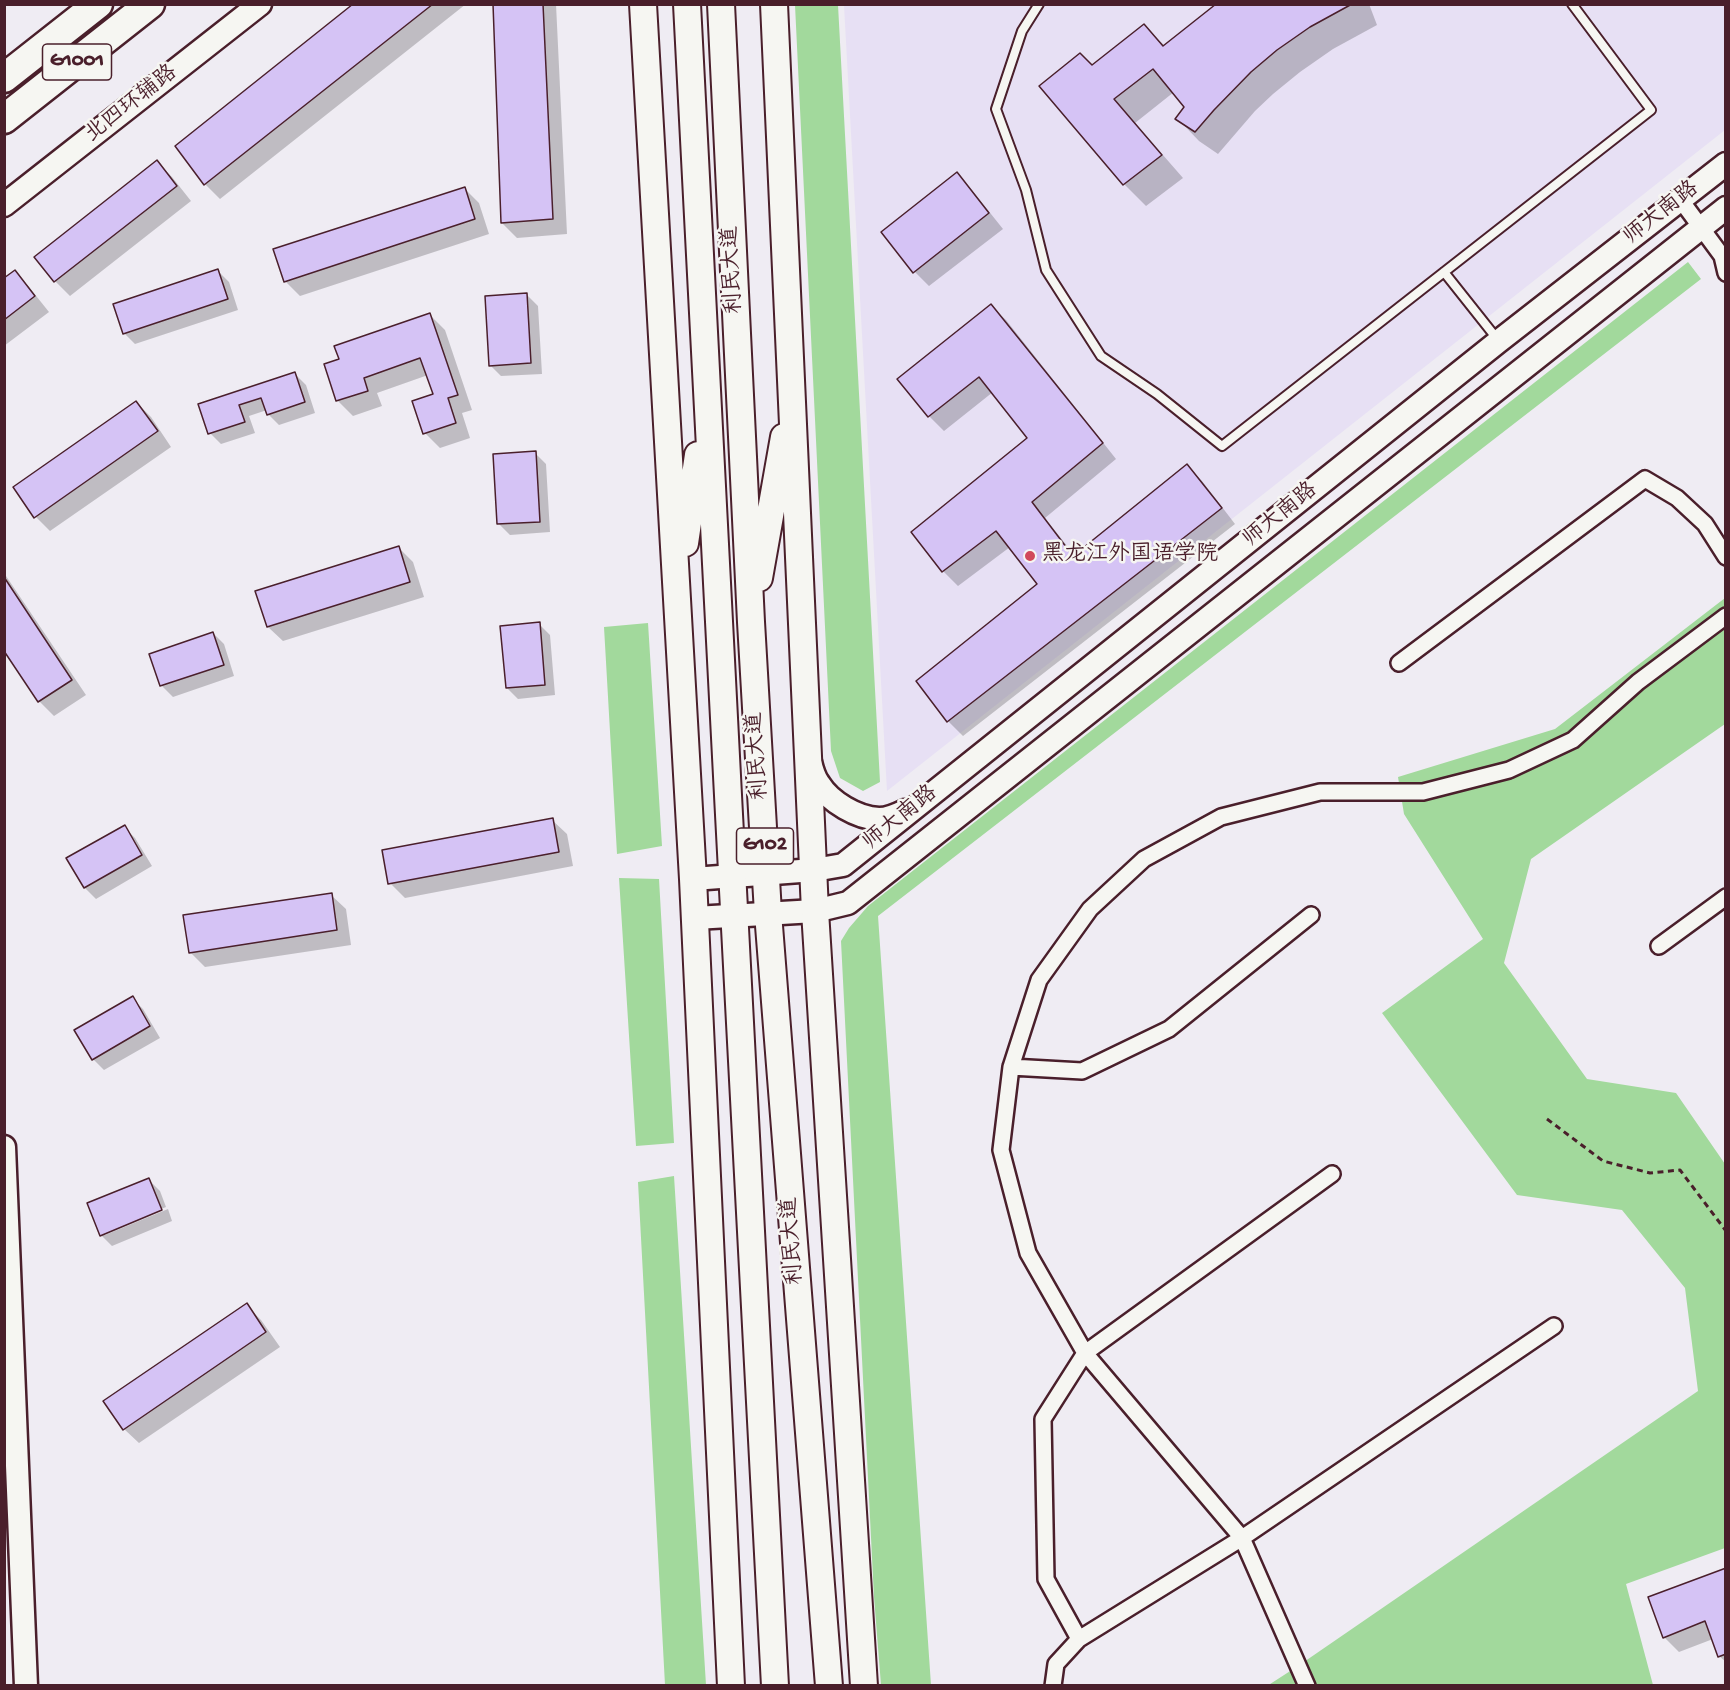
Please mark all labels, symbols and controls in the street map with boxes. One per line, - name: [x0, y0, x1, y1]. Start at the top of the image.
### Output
- road number: G1001: [42, 44, 112, 80]
- street label: 北四环辅路: [81, 61, 183, 149]
- street label: 师大南路: [1619, 177, 1705, 251]
- street label: 利民大道: [719, 225, 749, 315]
- street label: 师大南路: [1238, 478, 1324, 554]
- place label: 黑龙江外国语学院: [1042, 543, 1218, 569]
- marker: 黑龙江外国语学院: [1023, 549, 1037, 563]
- street label: 利民大道: [743, 711, 775, 801]
- street label: 师大南路: [858, 781, 944, 857]
- road number: G102: [736, 828, 794, 864]
- street label: 利民大道: [778, 1196, 810, 1286]

